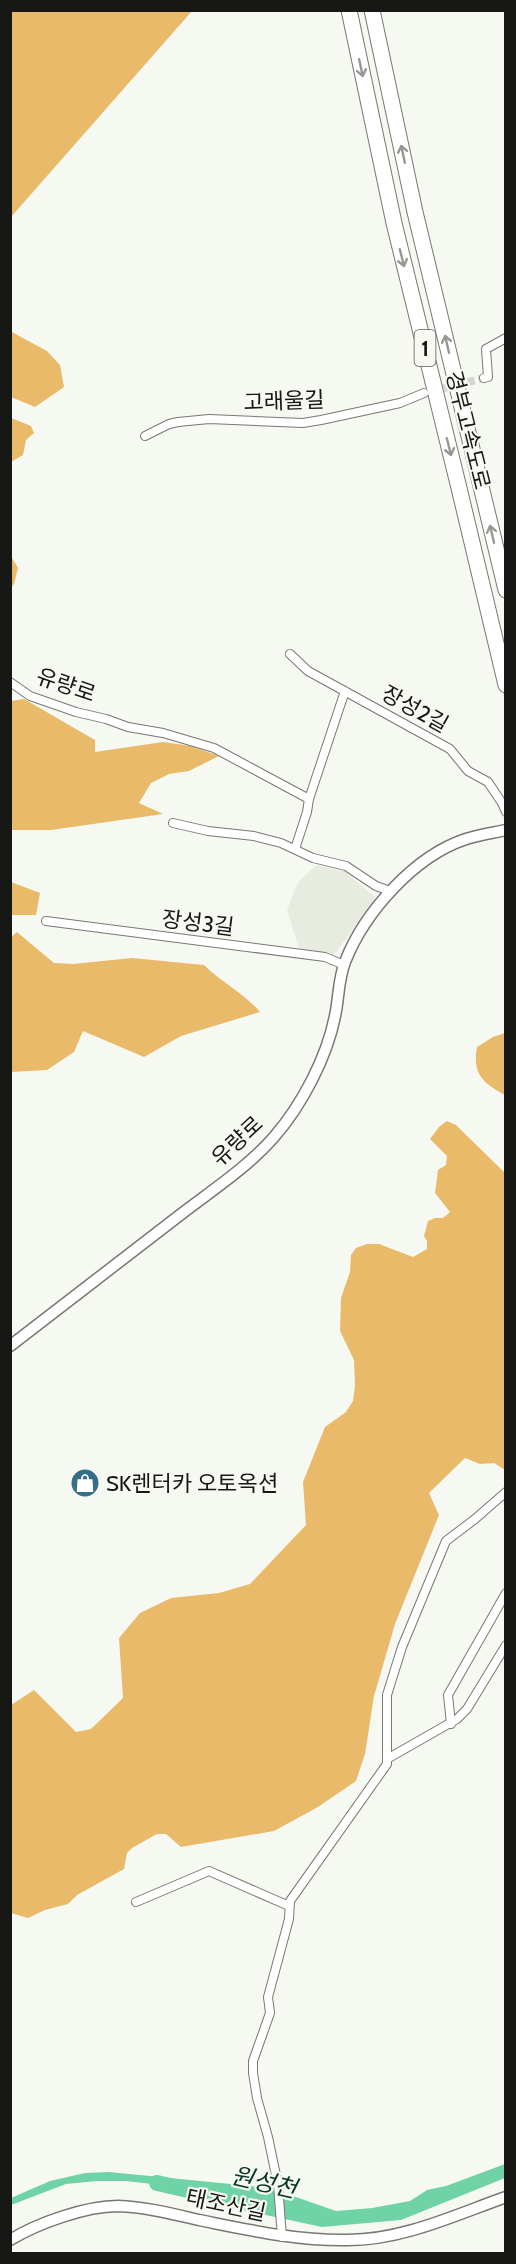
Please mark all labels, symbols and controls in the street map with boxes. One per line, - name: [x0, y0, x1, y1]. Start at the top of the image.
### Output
- one-way arrow: [356, 57, 367, 77]
- one-way arrow: [397, 145, 408, 164]
- one-way arrow: [397, 248, 409, 267]
- road number: 1: [414, 330, 436, 366]
- one-way arrow: [440, 335, 452, 354]
- street label: 경부고속도로: [440, 368, 496, 492]
- street label: 고래울길: [243, 386, 325, 416]
- one-way arrow: [444, 438, 456, 457]
- one-way arrow: [486, 524, 497, 544]
- street label: 유량로: [33, 662, 99, 708]
- street label: 장성2길: [377, 680, 453, 738]
- street label: 장성3길: [160, 905, 236, 941]
- street label: 유량로: [206, 1110, 268, 1172]
- shop icon: SK렌터카 오토옥션: [69, 1467, 101, 1499]
- place label: SK렌터카 오토옥션: [106, 1470, 278, 1497]
- water label: 원성천: [228, 2160, 302, 2204]
- street label: 태조산길: [184, 2183, 268, 2227]

